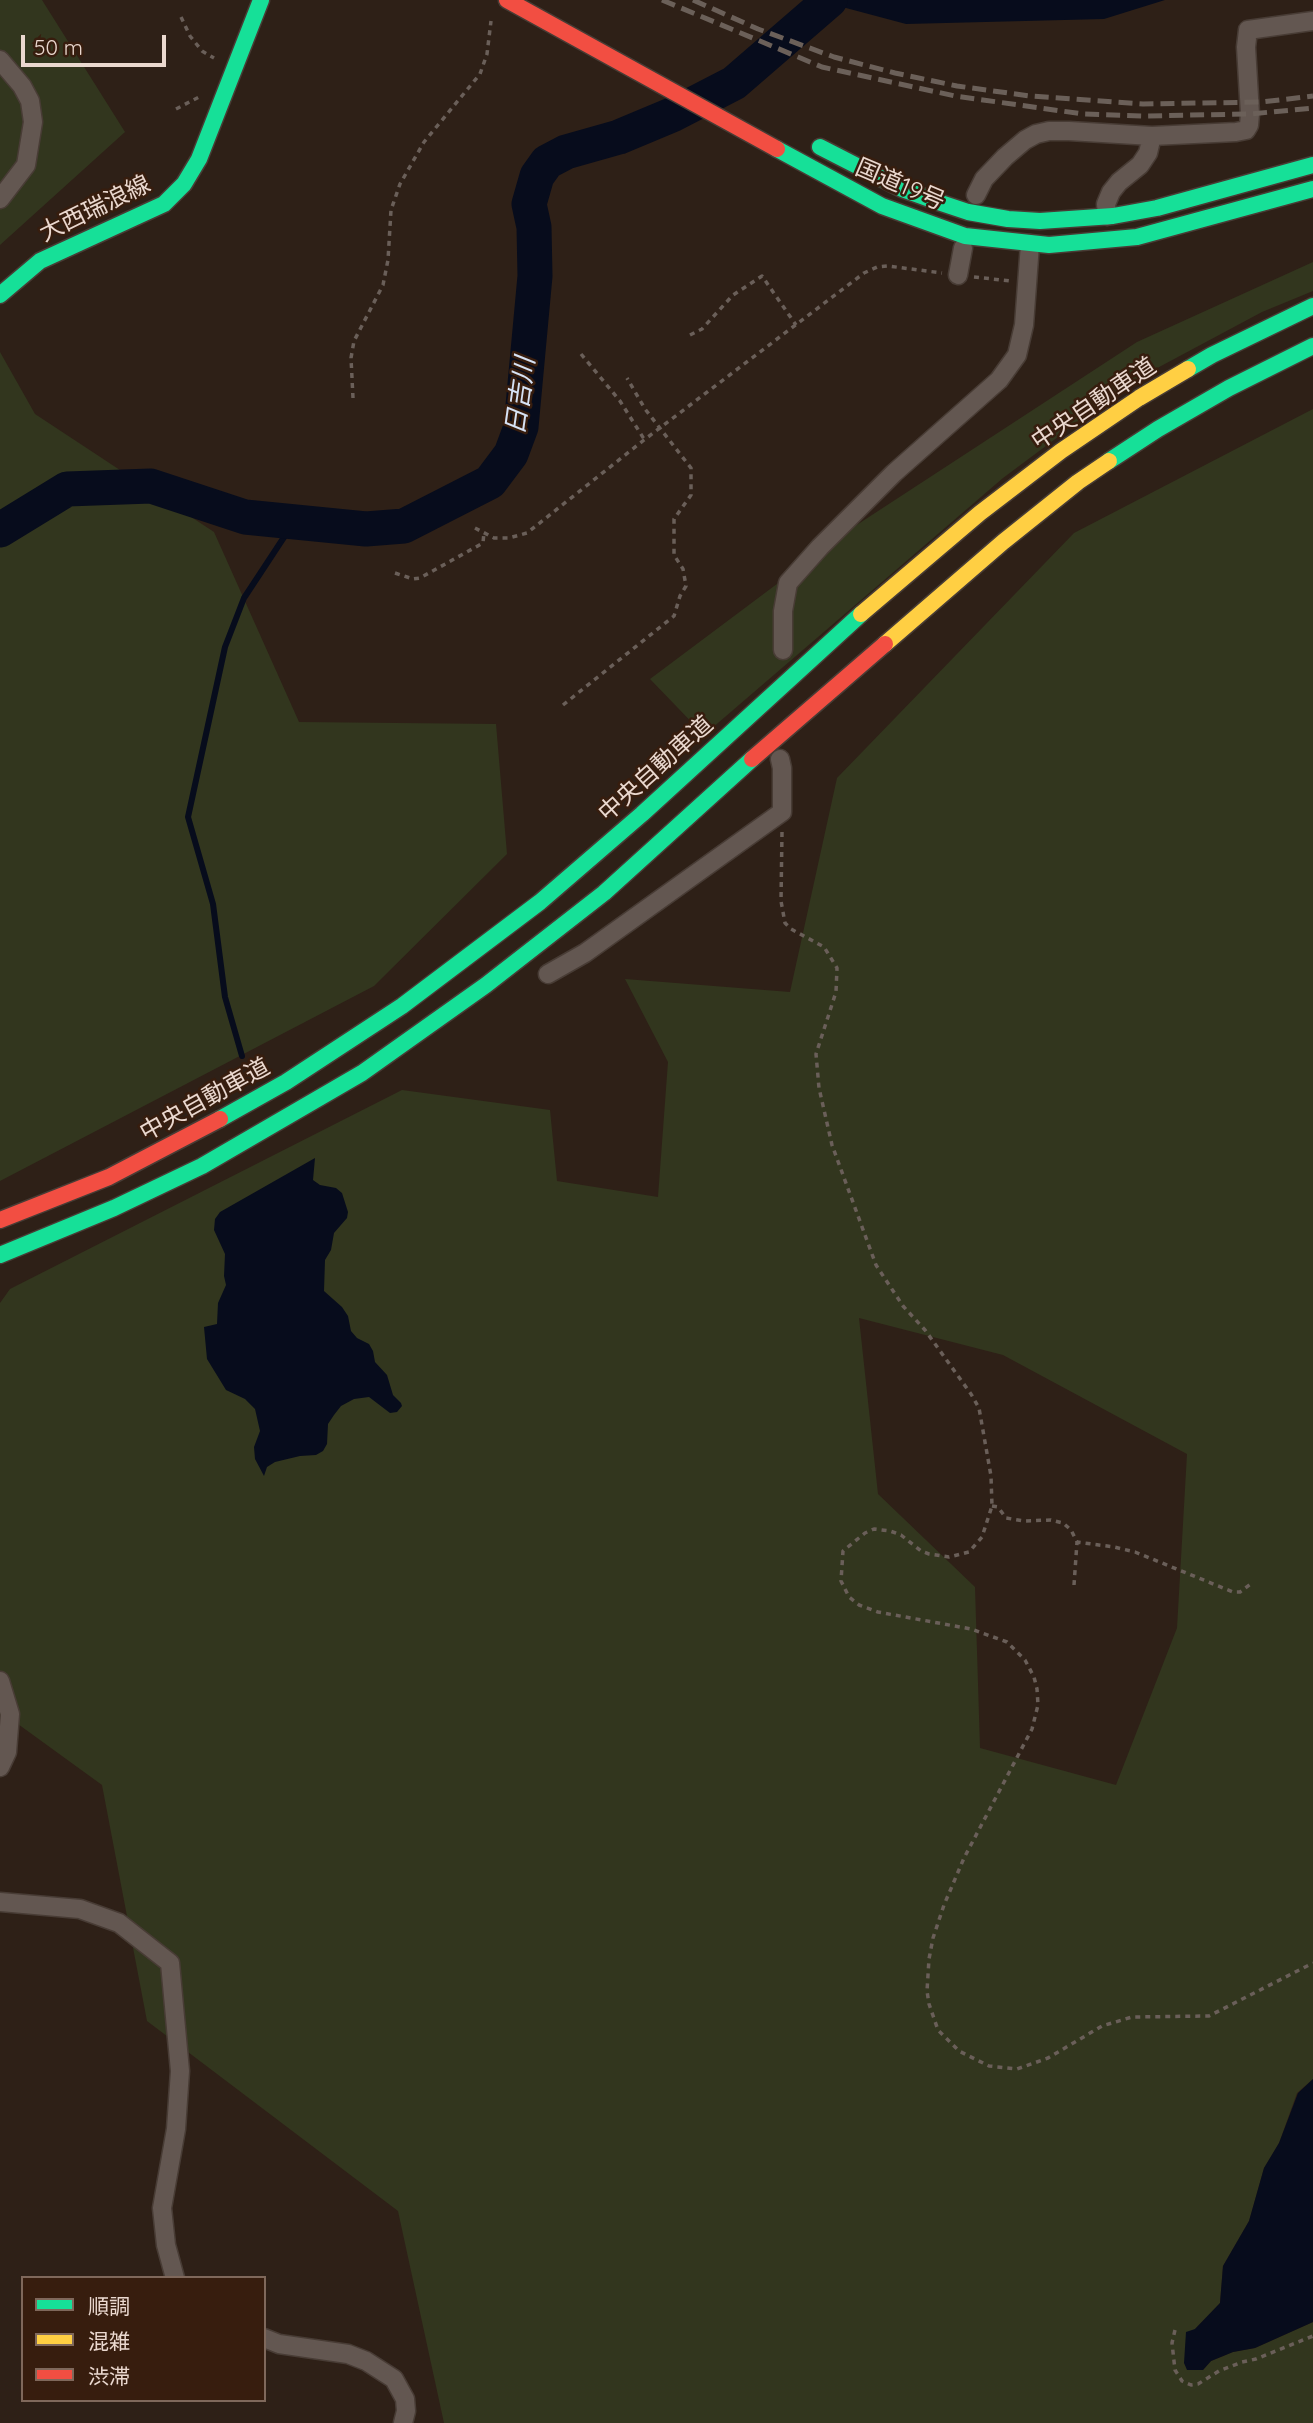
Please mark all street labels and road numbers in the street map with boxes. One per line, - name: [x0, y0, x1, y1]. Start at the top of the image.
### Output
- street label: 国道19号: [851, 153, 949, 217]
- street label: 大西瑞浪線: [35, 170, 155, 248]
- street label: 中央自動車道: [1026, 352, 1162, 456]
- street label: 中央自動車道: [593, 710, 719, 828]
- street label: 中央自動車道: [135, 1052, 275, 1148]

